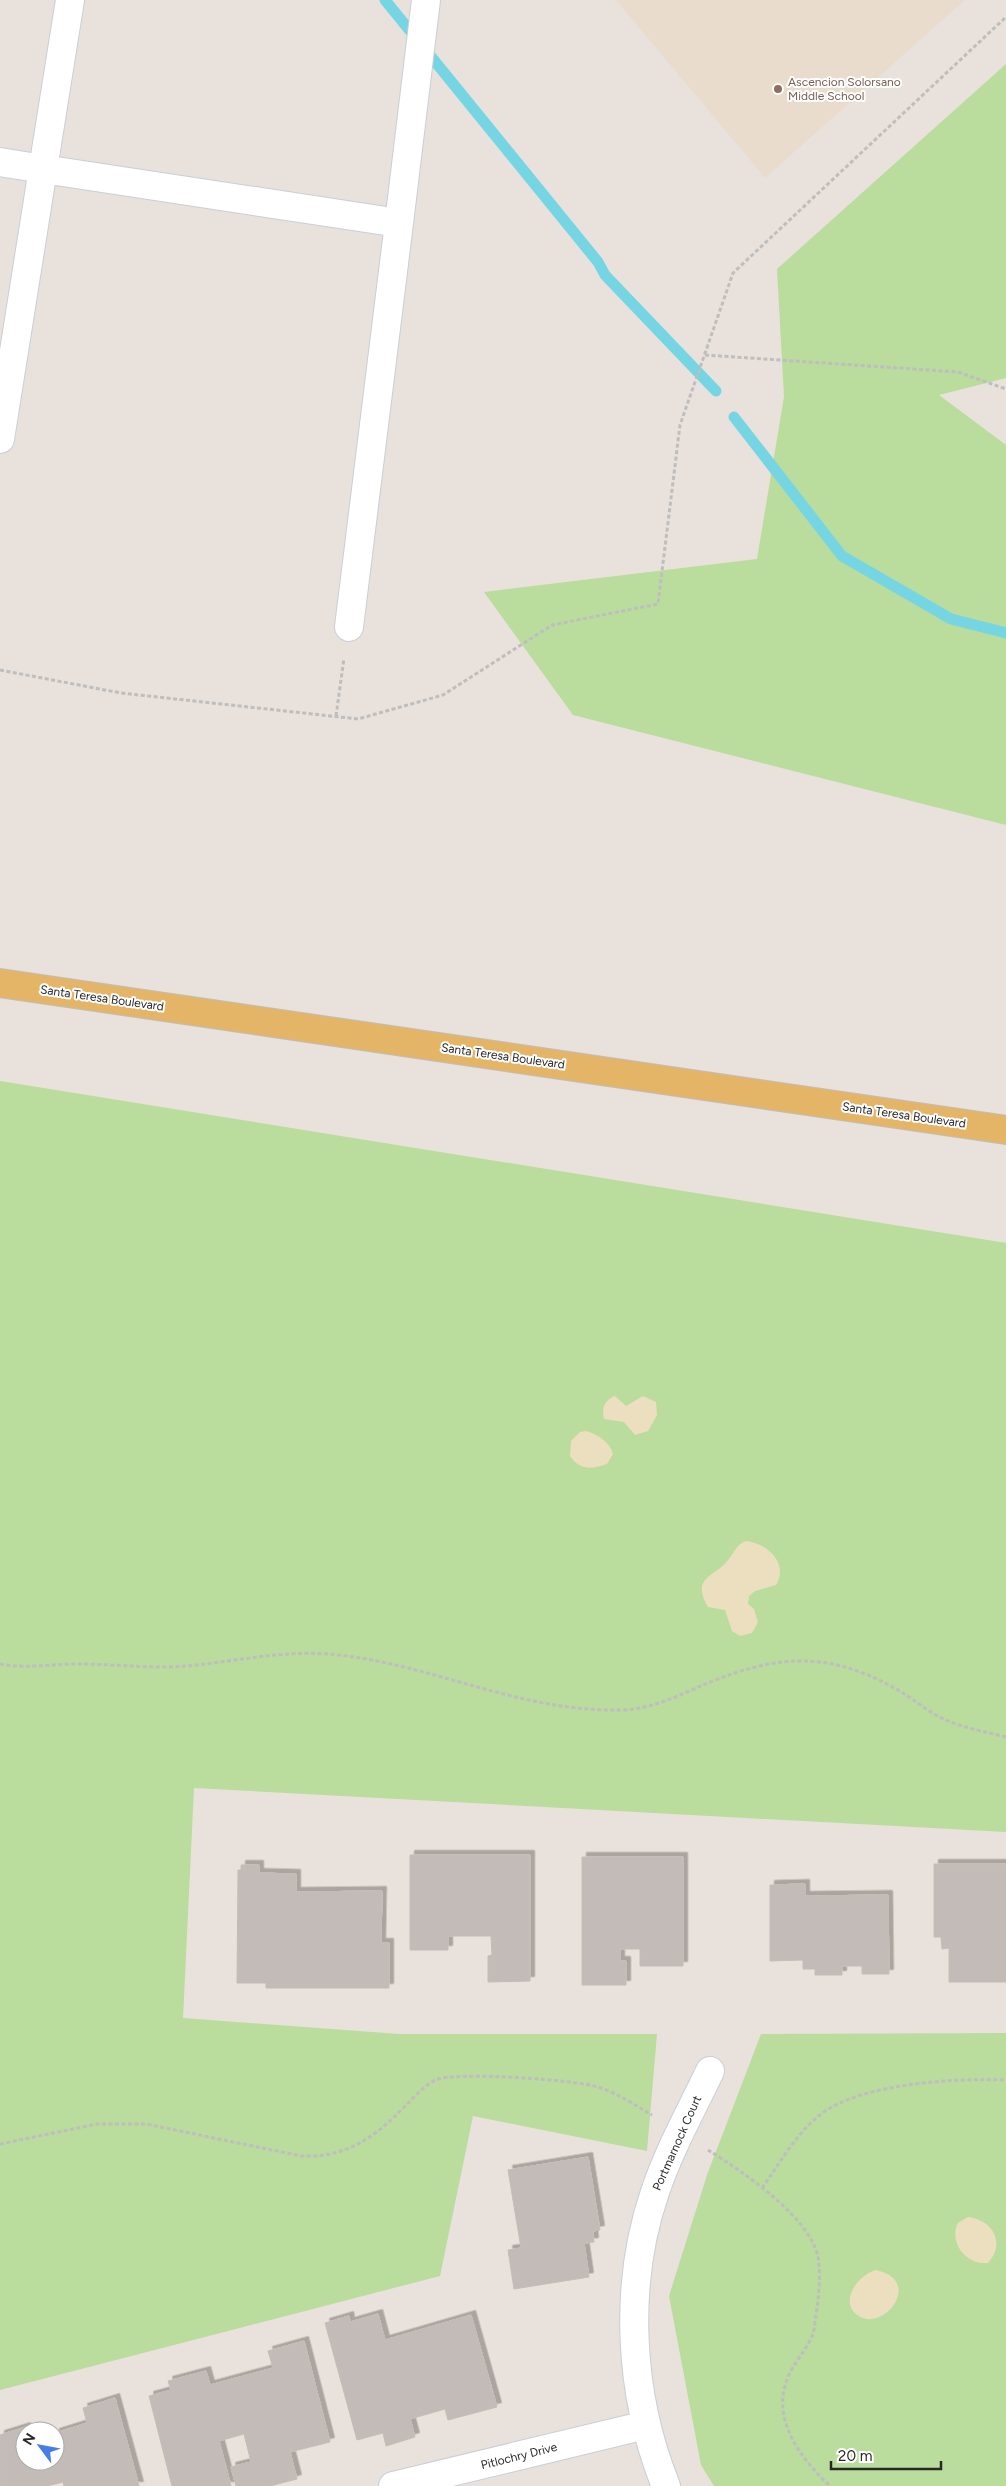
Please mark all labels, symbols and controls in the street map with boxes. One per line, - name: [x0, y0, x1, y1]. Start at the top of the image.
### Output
- place label: Ascencion Solorsano Middle School: [788, 75, 901, 103]
- marker: Ascencion Solorsano Middle School: [772, 83, 784, 95]
- street label: Santa Teresa Boulevard: [39, 982, 165, 1014]
- street label: Santa Teresa Boulevard: [440, 1040, 566, 1072]
- street label: Santa Teresa Boulevard: [841, 1099, 967, 1131]
- street label: Portmarnock Court: [650, 2093, 704, 2193]
- north arrow: [15, 2421, 65, 2471]
- text: N: [19, 2430, 39, 2448]
- scale bar: [831, 2438, 941, 2470]
- street label: Pitlochry Drive: [479, 2440, 559, 2472]
- text: 20 m: [838, 2447, 872, 2465]

